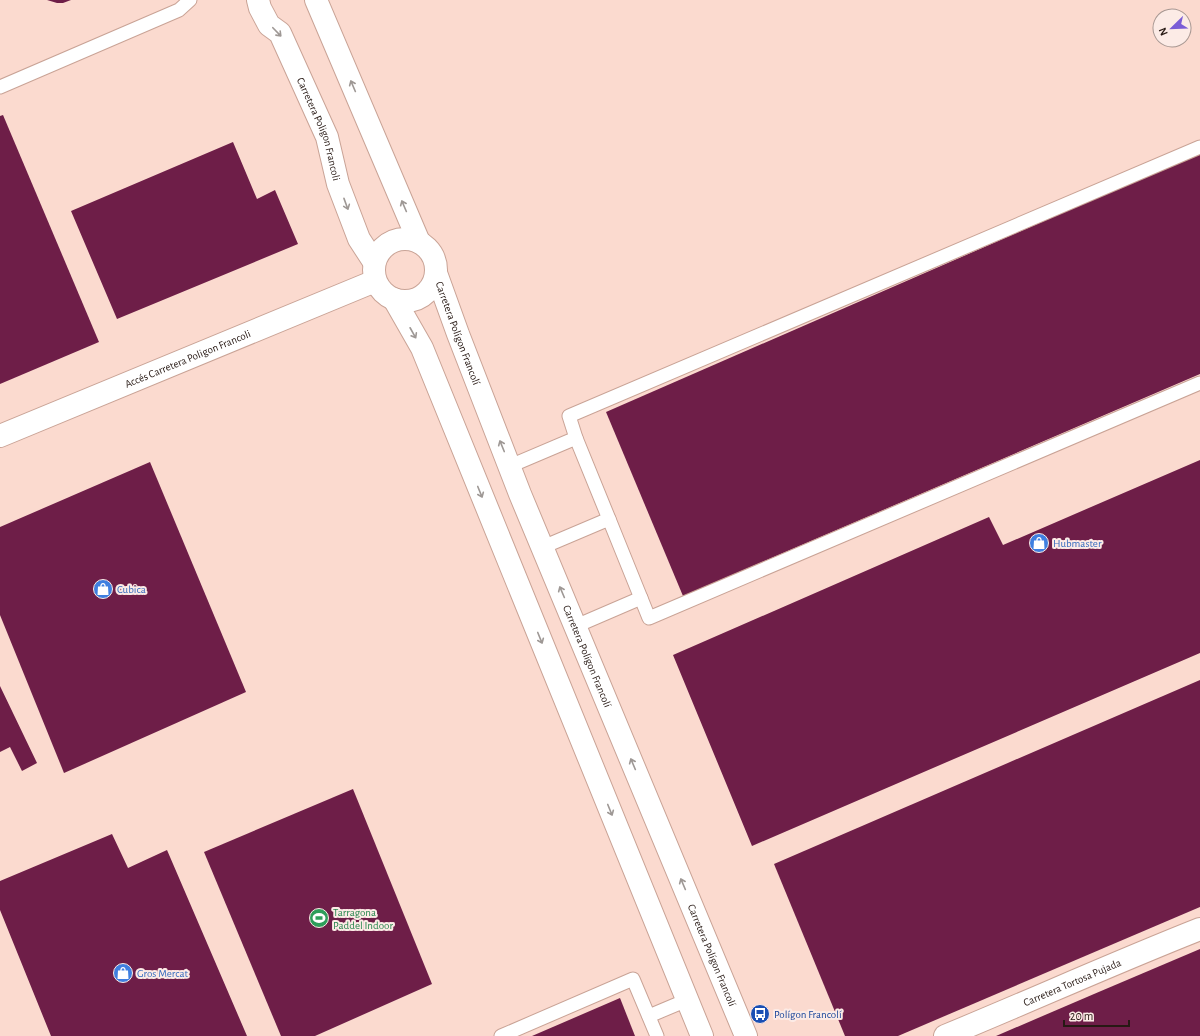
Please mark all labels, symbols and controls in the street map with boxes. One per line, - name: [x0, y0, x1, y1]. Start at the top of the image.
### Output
- north arrow: [1152, 8, 1192, 48]
- text: N: [1157, 26, 1170, 37]
- one-way arrow: [272, 27, 282, 37]
- street label: Carretera Poligon Francoli: [295, 76, 343, 182]
- one-way arrow: [349, 81, 356, 93]
- one-way arrow: [342, 198, 350, 210]
- one-way arrow: [400, 200, 407, 212]
- street label: Carretera Polígon Francolí: [434, 280, 483, 387]
- one-way arrow: [410, 327, 418, 339]
- street label: Accés Carretera Poligon Francoli: [123, 328, 252, 389]
- one-way arrow: [497, 440, 505, 452]
- one-way arrow: [477, 485, 484, 497]
- shop icon: Hubmaster: [1028, 532, 1050, 554]
- place label: Hubmaster: [1053, 538, 1102, 549]
- shop icon: Cubica: [92, 578, 114, 600]
- place label: Cubica: [117, 584, 146, 595]
- one-way arrow: [557, 586, 565, 598]
- street label: Carretera Polígon Francolí: [561, 603, 614, 709]
- one-way arrow: [536, 632, 544, 644]
- one-way arrow: [629, 758, 636, 770]
- one-way arrow: [607, 804, 614, 816]
- one-way arrow: [679, 878, 686, 890]
- street label: Carretera Polígon Francolí: [686, 902, 739, 1008]
- sports icon: Tarragona Paddel Indoor: [308, 907, 330, 929]
- place label: Tarragona Paddel Indoor: [333, 907, 393, 931]
- street label: Carretera Tortosa Pujada: [1022, 957, 1123, 1008]
- shop icon: Gros Mercat: [112, 962, 134, 984]
- place label: Gros Mercat: [137, 968, 188, 979]
- scale bar: [1064, 1002, 1129, 1028]
- bus stop icon: Polígon Francolí: [749, 1003, 771, 1025]
- place label: Polígon Francolí: [774, 1009, 842, 1020]
- text: 20 m: [1070, 1010, 1093, 1022]

